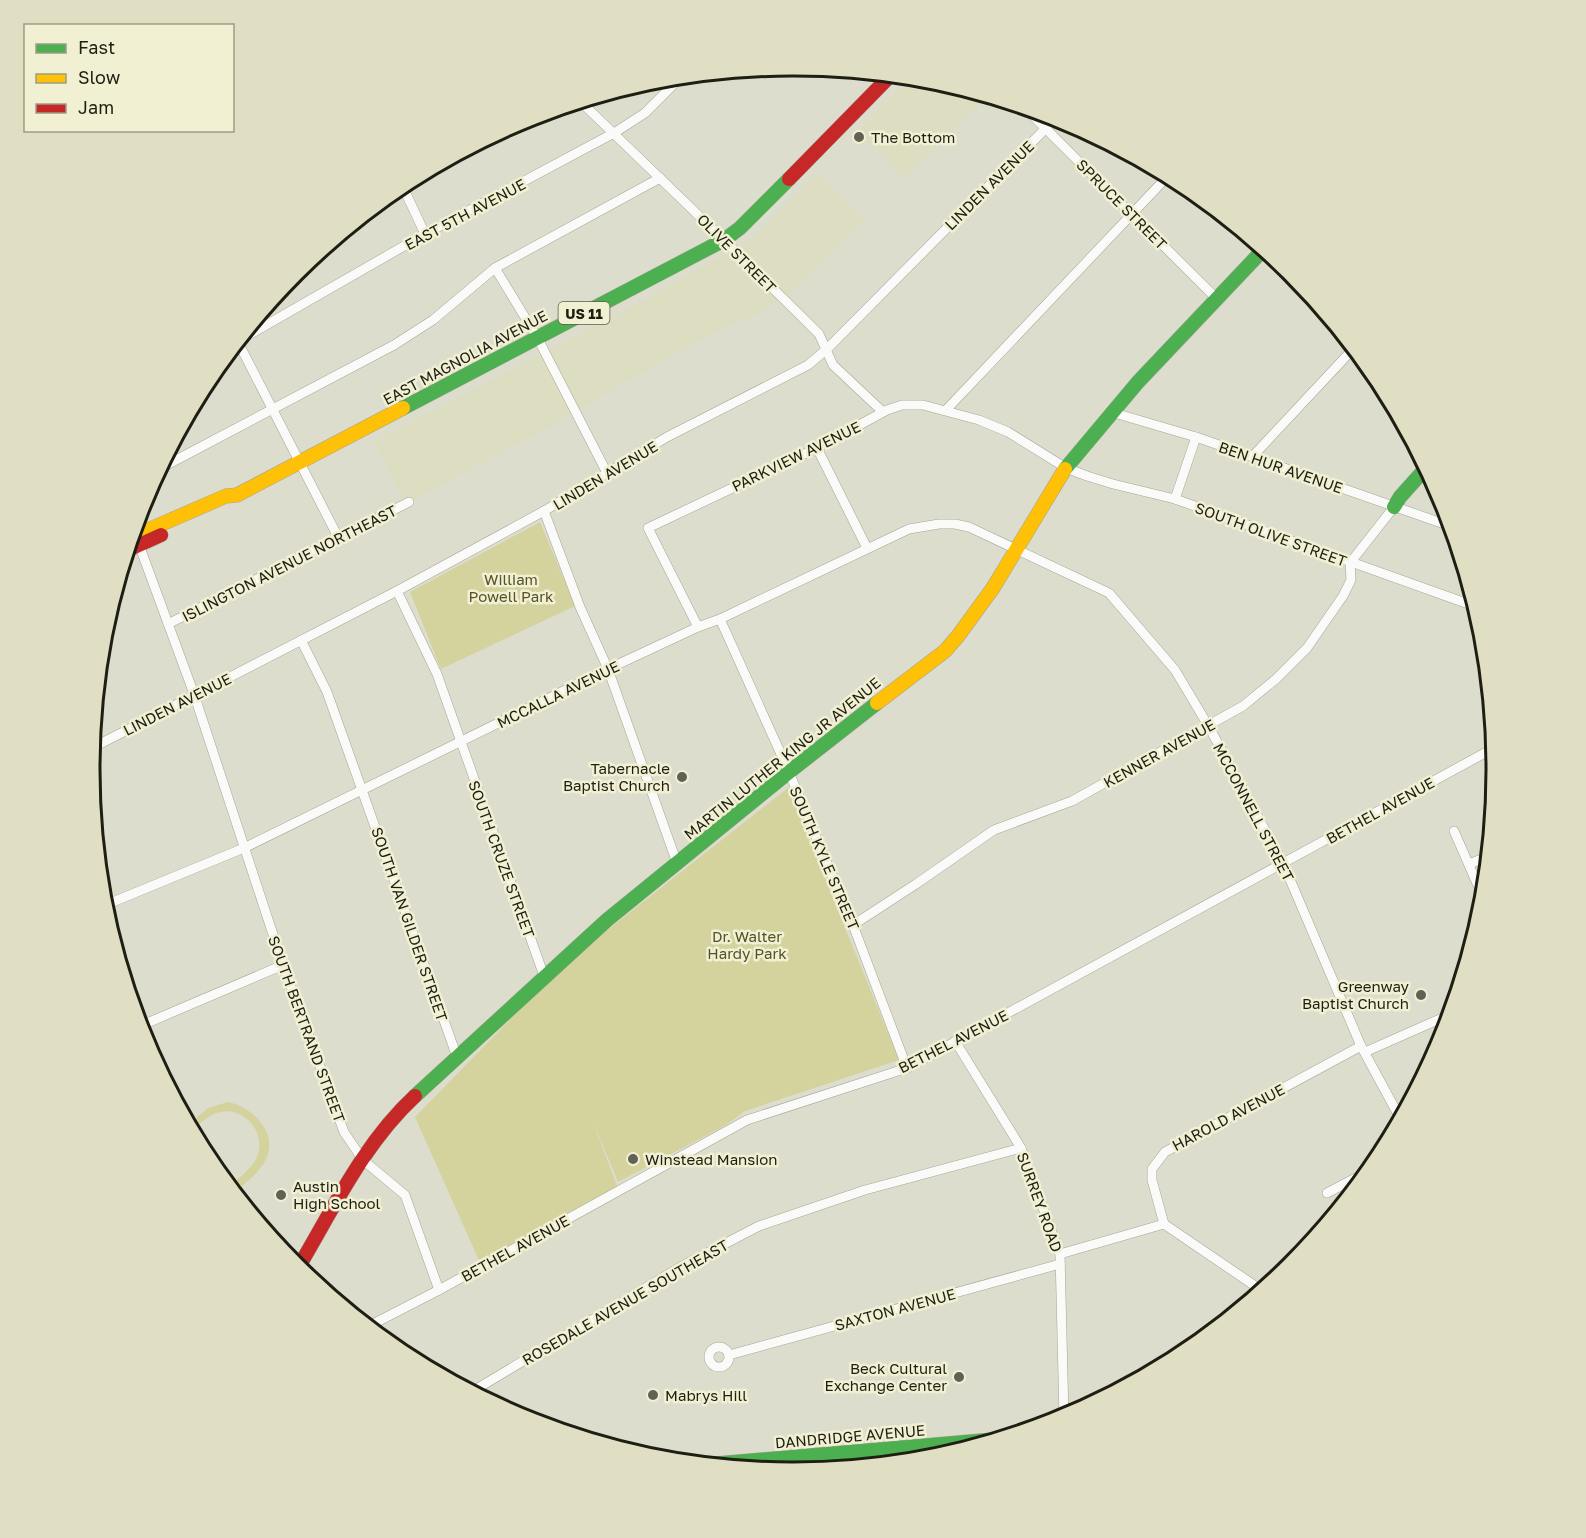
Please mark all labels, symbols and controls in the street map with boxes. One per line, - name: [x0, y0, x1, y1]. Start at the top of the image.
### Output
- legend: [24, 24, 234, 132]
- text: Fast: [78, 36, 115, 58]
- text: Slow: [78, 66, 121, 88]
- text: Jam: [78, 96, 114, 118]
- place label: The Bottom: [871, 128, 955, 146]
- marker: The Bottom: [852, 130, 866, 144]
- street label: LINDEN AVENUE: [941, 137, 1037, 233]
- street label: SPRUCE STREET: [1073, 155, 1171, 253]
- street label: EAST 5TH AVENUE: [402, 175, 528, 253]
- street label: OLIVE STREET: [694, 210, 780, 296]
- road number: US 11: [558, 302, 610, 324]
- street label: EAST MAGNOLIA AVENUE: [380, 306, 550, 408]
- street label: PARKVIEW AVENUE: [729, 417, 863, 495]
- street label: LINDEN AVENUE: [549, 437, 661, 513]
- street label: BEN HUR AVENUE: [1217, 437, 1345, 497]
- street label: SOUTH OLIVE STREET: [1193, 498, 1349, 570]
- street label: ISLINGTON AVENUE NORTHEAST: [179, 501, 399, 625]
- park label: William Powell Park: [468, 570, 554, 605]
- street label: MCCALLA AVENUE: [494, 657, 622, 731]
- street label: LINDEN AVENUE: [120, 669, 234, 739]
- street label: MARTIN LUTHER KING JR AVENUE: [680, 673, 884, 843]
- street label: KENNER AVENUE: [1100, 715, 1218, 791]
- street label: MCCONNELL STREET: [1210, 740, 1298, 884]
- place label: Tabernacle Baptist Church: [563, 759, 670, 794]
- marker: Tabernacle Baptist Church: [675, 770, 689, 784]
- street label: BETHEL AVENUE: [1323, 773, 1437, 847]
- street label: SOUTH CRUZE STREET: [465, 778, 539, 940]
- street label: SOUTH KYLE STREET: [787, 783, 863, 933]
- street label: SOUTH VAN GILDER STREET: [368, 825, 452, 1023]
- park label: Dr. Walter Hardy Park: [707, 927, 787, 962]
- street label: SOUTH BERTRAND STREET: [265, 933, 349, 1125]
- place label: Greenway Baptist Church: [1302, 977, 1410, 1012]
- marker: Greenway Baptist Church: [1414, 988, 1428, 1002]
- street label: BETHEL AVENUE: [895, 1006, 1011, 1076]
- street label: HAROLD AVENUE: [1169, 1080, 1287, 1154]
- place label: Winstead Mansion: [645, 1150, 778, 1168]
- street label: SURREY ROAD: [1014, 1150, 1066, 1254]
- marker: Winstead Mansion: [626, 1152, 640, 1166]
- place label: Austin High School: [293, 1177, 381, 1212]
- marker: Austin High School: [274, 1188, 288, 1202]
- street label: BETHEL AVENUE: [458, 1211, 572, 1285]
- street label: ROSEDALE AVENUE SOUTHEAST: [519, 1235, 731, 1369]
- street label: SAXTON AVENUE: [833, 1284, 957, 1334]
- place label: Beck Cultural Exchange Center: [825, 1359, 947, 1394]
- marker: Beck Cultural Exchange Center: [952, 1370, 966, 1384]
- place label: Mabrys Hill: [665, 1386, 747, 1404]
- marker: Mabrys Hill: [646, 1388, 660, 1402]
- street label: DANDRIDGE AVENUE: [774, 1420, 926, 1452]

